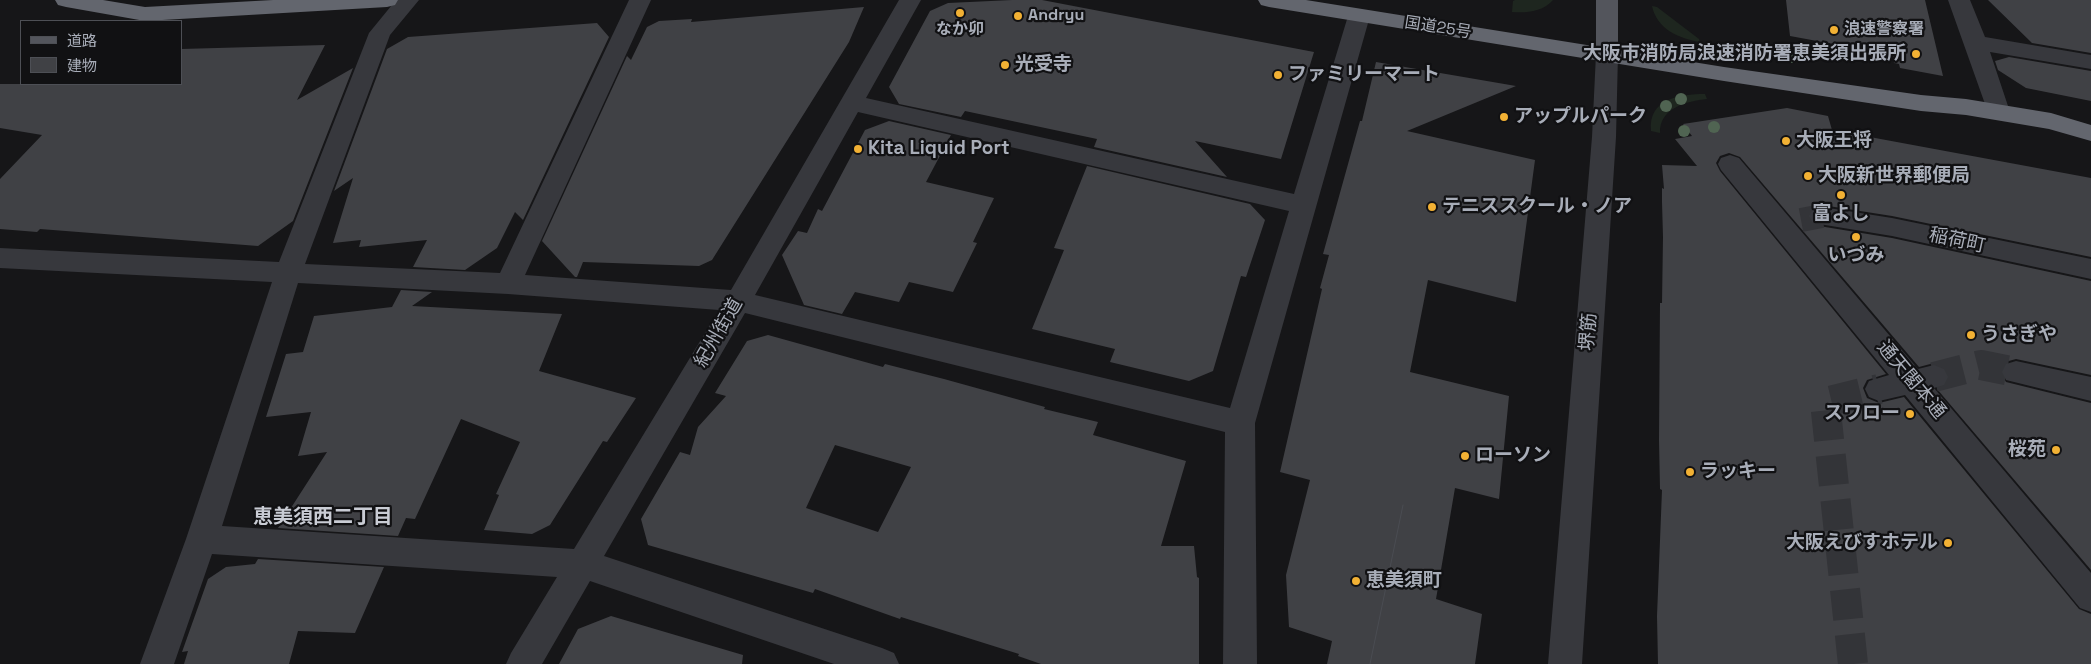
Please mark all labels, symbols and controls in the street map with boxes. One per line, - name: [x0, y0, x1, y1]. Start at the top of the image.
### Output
- place label: Andryu: [1028, 6, 1084, 26]
- marker: なか卯: [954, 7, 966, 19]
- marker: Andryu: [1012, 10, 1024, 22]
- street label: 国道25号: [1403, 13, 1473, 43]
- legend: [20, 20, 182, 85]
- place label: なか卯: [936, 20, 984, 40]
- place label: 浪速警察署: [1844, 20, 1924, 40]
- marker: 浪速警察署: [1828, 24, 1840, 36]
- text: 道路: [67, 31, 97, 50]
- place label: 大阪市消防局浪速消防署恵美須出張所: [1583, 43, 1906, 65]
- marker: 大阪市消防局浪速消防署恵美須出張所: [1910, 48, 1922, 60]
- place label: 光受寺: [1015, 54, 1072, 76]
- text: 建物: [67, 56, 97, 75]
- marker: 光受寺: [999, 59, 1011, 71]
- place label: ファミリーマート: [1288, 64, 1440, 86]
- marker: ファミリーマート: [1272, 69, 1284, 81]
- place label: アップルパーク: [1514, 106, 1647, 128]
- marker: アップルパーク: [1498, 111, 1510, 123]
- place label: 大阪王将: [1796, 130, 1872, 152]
- marker: 大阪王将: [1780, 135, 1792, 147]
- place label: Kita Liquid Port: [868, 138, 1010, 160]
- marker: Kita Liquid Port: [852, 143, 864, 155]
- place label: 大阪新世界郵便局: [1818, 165, 1970, 187]
- marker: 大阪新世界郵便局: [1802, 170, 1814, 182]
- marker: 富よし: [1835, 189, 1847, 201]
- place label: テニススクール・ノア: [1442, 196, 1632, 218]
- marker: テニススクール・ノア: [1426, 201, 1438, 213]
- place label: 富よし: [1813, 203, 1869, 225]
- street label: 稲荷町: [1927, 224, 1987, 258]
- marker: いづみ: [1850, 231, 1862, 243]
- place label: いづみ: [1828, 245, 1884, 267]
- street label: 紀州街道: [690, 294, 748, 372]
- street label: 堺筋: [1576, 312, 1602, 352]
- place label: うさぎや: [1981, 324, 2057, 346]
- marker: うさぎや: [1965, 329, 1977, 341]
- street label: 通天閣本通: [1872, 336, 1950, 424]
- place label: スワロー: [1824, 403, 1900, 425]
- marker: スワロー: [1904, 408, 1916, 420]
- place label: 桜苑: [2008, 439, 2046, 461]
- marker: 桜苑: [2050, 444, 2062, 456]
- place label: ローソン: [1475, 445, 1551, 467]
- marker: ローソン: [1459, 450, 1471, 462]
- place label: ラッキー: [1700, 461, 1776, 483]
- marker: ラッキー: [1684, 466, 1696, 478]
- district label: 恵美須西二丁目: [253, 506, 393, 530]
- place label: 大阪えびすホテル: [1786, 532, 1938, 554]
- marker: 大阪えびすホテル: [1942, 537, 1954, 549]
- place label: 恵美須町: [1366, 570, 1442, 592]
- marker: 恵美須町: [1350, 575, 1362, 587]

